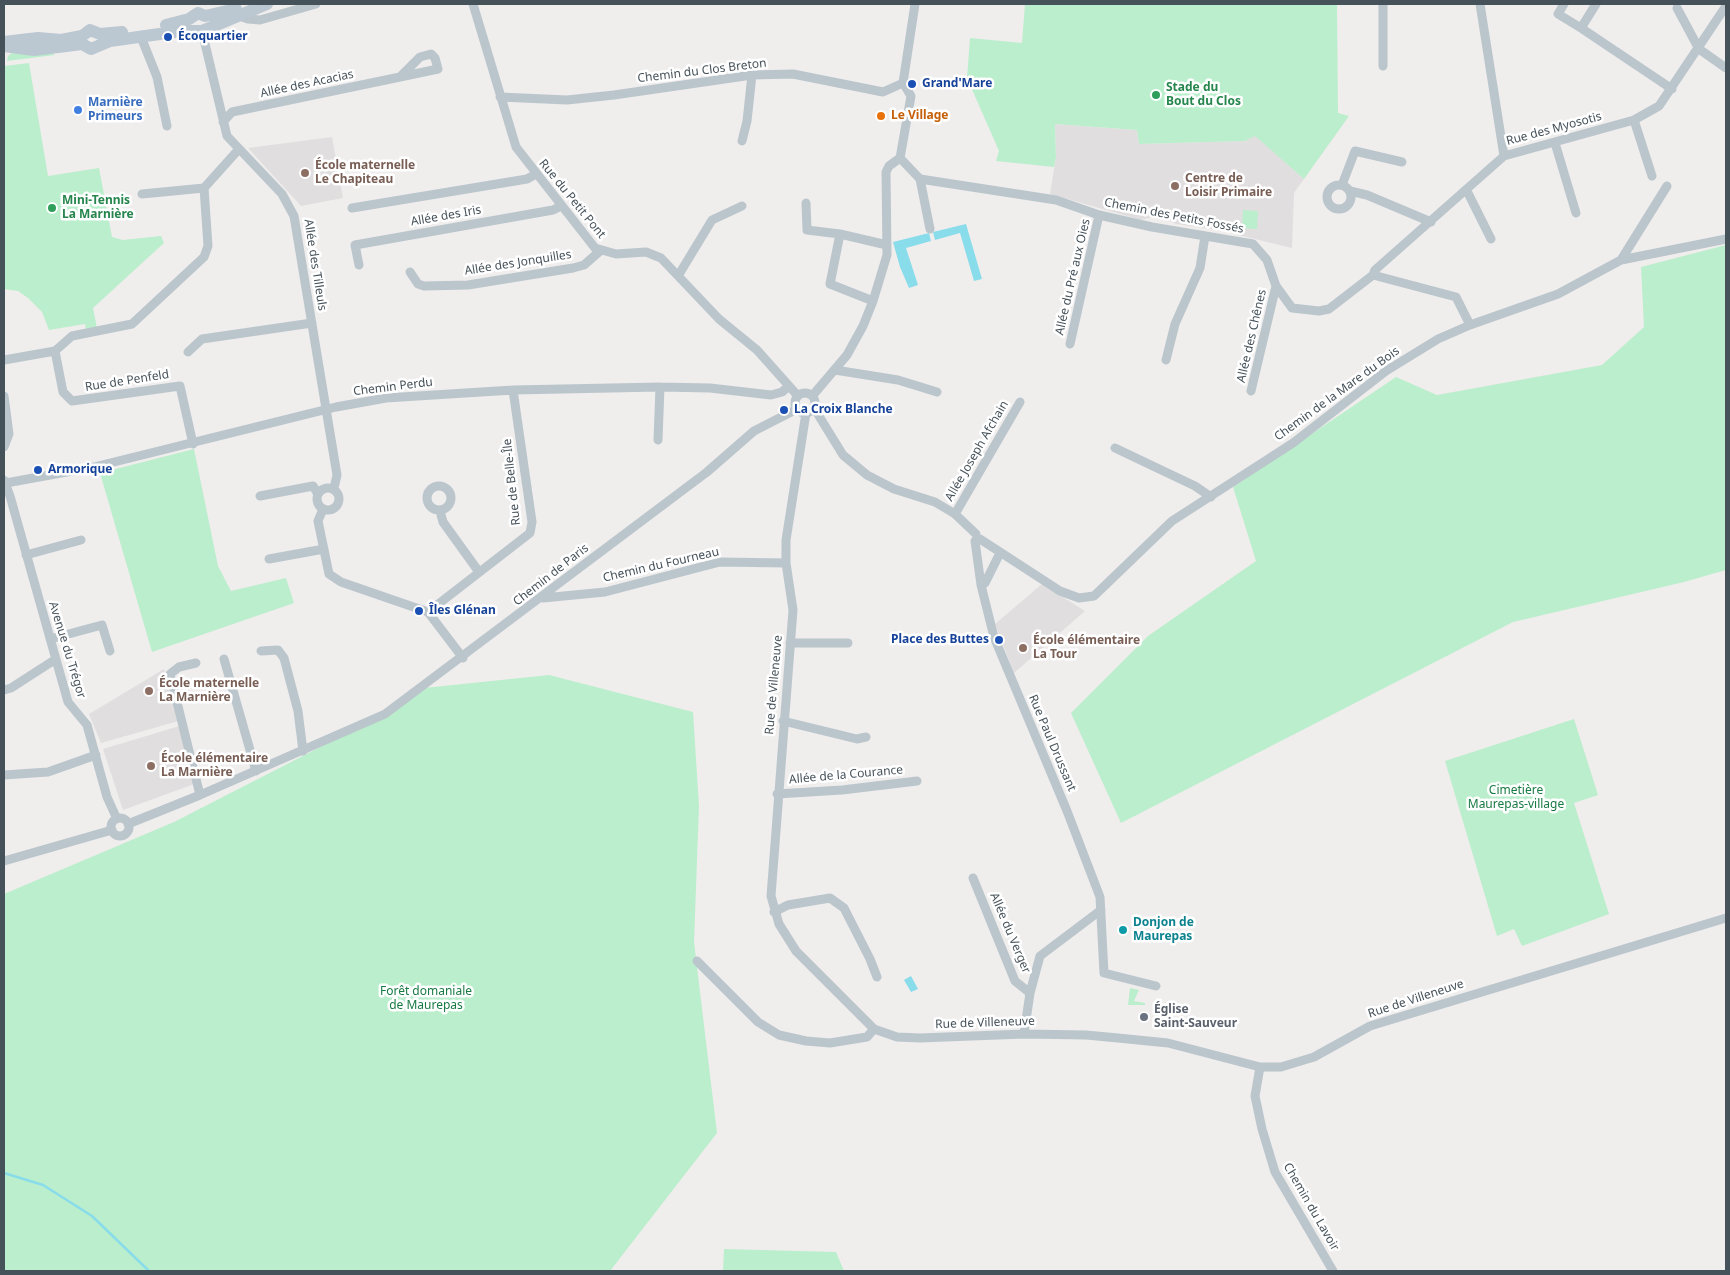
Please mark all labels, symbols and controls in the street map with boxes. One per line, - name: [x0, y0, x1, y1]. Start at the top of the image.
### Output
- place label: Écoquartier: [178, 30, 248, 44]
- marker: Écoquartier: [162, 31, 174, 43]
- street label: Chemin du Clos Breton: [637, 56, 767, 86]
- street label: Allée des Acacias: [259, 67, 355, 101]
- place label: Grand'Mare: [922, 77, 992, 91]
- marker: Grand'Mare: [906, 78, 918, 90]
- place label: Stade du Bout du Clos: [1166, 81, 1241, 109]
- marker: Stade du Bout du Clos: [1150, 89, 1162, 101]
- place label: Marnière Primeurs: [88, 96, 143, 124]
- marker: Marnière Primeurs: [72, 104, 84, 116]
- place label: Le Village: [891, 109, 948, 123]
- street label: Rue des Myosotis: [1505, 109, 1603, 149]
- marker: Le Village: [875, 110, 887, 122]
- street label: Rue du Petit Pont: [536, 156, 608, 242]
- place label: École maternelle Le Chapiteau: [315, 159, 415, 187]
- marker: École maternelle Le Chapiteau: [299, 167, 311, 179]
- place label: Centre de Loisir Primaire: [1185, 172, 1272, 200]
- marker: Centre de Loisir Primaire: [1169, 180, 1181, 192]
- place label: Mini-Tennis La Marnière: [62, 194, 134, 222]
- street label: Chemin des Petits Fossés: [1103, 195, 1245, 237]
- marker: Mini-Tennis La Marnière: [46, 202, 58, 214]
- street label: Allée des Iris: [410, 203, 482, 229]
- street label: Allée du Pré aux Oies: [1053, 217, 1093, 337]
- street label: Allée des Tilleuls: [301, 218, 329, 312]
- street label: Allée des Jonquilles: [463, 247, 573, 279]
- street label: Allée des Chênes: [1234, 288, 1270, 384]
- street label: Chemin de la Mare du Bois: [1272, 344, 1402, 444]
- street label: Rue de Penfeld: [84, 367, 170, 395]
- street label: Chemin Perdu: [352, 375, 434, 399]
- street label: Allée Joseph Afchain: [942, 398, 1012, 504]
- place label: La Croix Blanche: [794, 403, 893, 417]
- marker: La Croix Blanche: [778, 404, 790, 416]
- street label: Rue de Belle-Île: [500, 438, 524, 526]
- place label: Armorique: [48, 463, 112, 477]
- marker: Armorique: [32, 464, 44, 476]
- street label: Chemin de Paris: [510, 541, 592, 609]
- street label: Chemin du Fourneau: [602, 545, 720, 585]
- street label: Avenue du Trégor: [45, 600, 89, 700]
- place label: Îles Glénan: [429, 604, 496, 618]
- marker: Îles Glénan: [413, 605, 425, 617]
- place label: Place des Buttes: [891, 633, 989, 647]
- marker: Place des Buttes: [993, 634, 1005, 646]
- place label: École élémentaire La Tour: [1033, 634, 1140, 662]
- street label: Rue de Villeneuve: [762, 635, 786, 735]
- marker: École élémentaire La Tour: [1017, 642, 1029, 654]
- place label: École maternelle La Marnière: [159, 677, 259, 705]
- marker: École maternelle La Marnière: [143, 685, 155, 697]
- street label: Rue Paul Drussant: [1025, 693, 1079, 793]
- place label: École élémentaire La Marnière: [161, 752, 268, 780]
- marker: École élémentaire La Marnière: [145, 760, 157, 772]
- street label: Allée de la Courance: [788, 763, 904, 787]
- park label: Cimetière Maurepas-village: [1468, 784, 1564, 812]
- street label: Allée du Verger: [987, 891, 1033, 975]
- place label: Donjon de Maurepas: [1133, 916, 1194, 944]
- marker: Donjon de Maurepas: [1117, 924, 1129, 936]
- street label: Rue de Villeneuve: [1366, 977, 1466, 1021]
- park label: Forêt domaniale de Maurepas: [380, 985, 472, 1013]
- place label: Église Saint-Sauveur: [1154, 1003, 1237, 1031]
- marker: Église Saint-Sauveur: [1138, 1011, 1150, 1023]
- street label: Rue de Villeneuve: [935, 1014, 1035, 1032]
- street label: Chemin du Lavoir: [1280, 1161, 1342, 1253]

